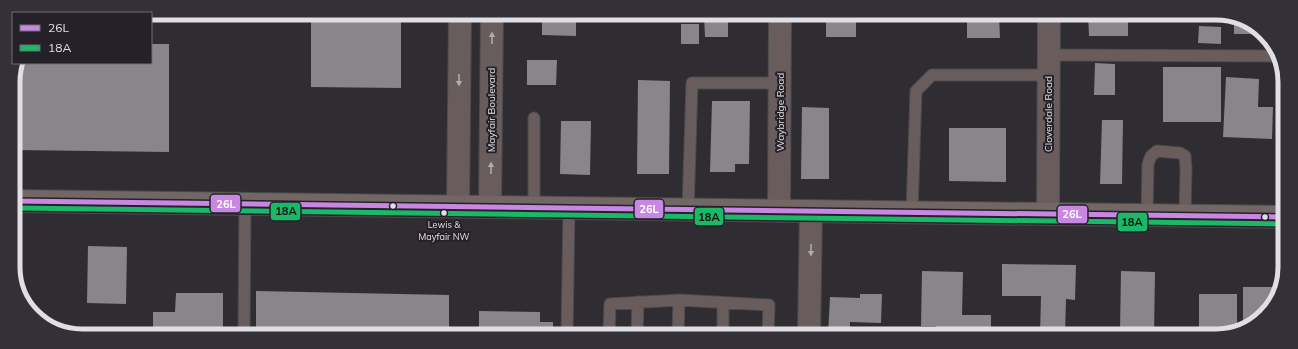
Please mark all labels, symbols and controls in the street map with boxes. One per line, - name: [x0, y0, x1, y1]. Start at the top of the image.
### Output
- legend: [12, 12, 152, 64]
- text: 26L: [48, 20, 69, 35]
- one-way arrow: [489, 31, 495, 44]
- text: 18A: [48, 40, 71, 55]
- street label: Mayfair Boulevard: [485, 68, 498, 152]
- street label: Waybridge Road: [774, 73, 787, 151]
- one-way arrow: [456, 74, 462, 87]
- street label: Cloverdale Road: [1042, 76, 1055, 152]
- one-way arrow: [488, 161, 494, 174]
- line badge: 26L: [210, 194, 241, 213]
- text: 26L: [216, 197, 236, 211]
- line badge: 26L: [634, 199, 664, 219]
- unlabelled marker: [388, 201, 398, 211]
- line badge: 18A: [270, 202, 301, 221]
- text: 26L: [639, 202, 659, 216]
- text: 18A: [275, 204, 297, 218]
- line badge: 26L: [1057, 205, 1088, 224]
- line badge: 18A: [694, 207, 724, 226]
- text: 26L: [1062, 207, 1082, 221]
- marker: Lewis & Mayfair NW: [439, 208, 449, 218]
- text: 18A: [698, 210, 720, 224]
- line badge: 18A: [1117, 212, 1148, 232]
- unlabelled marker: [1260, 212, 1270, 222]
- text: 18A: [1121, 215, 1143, 229]
- place label: Lewis & Mayfair NW: [419, 219, 469, 243]
- one-way arrow: [807, 244, 814, 256]

